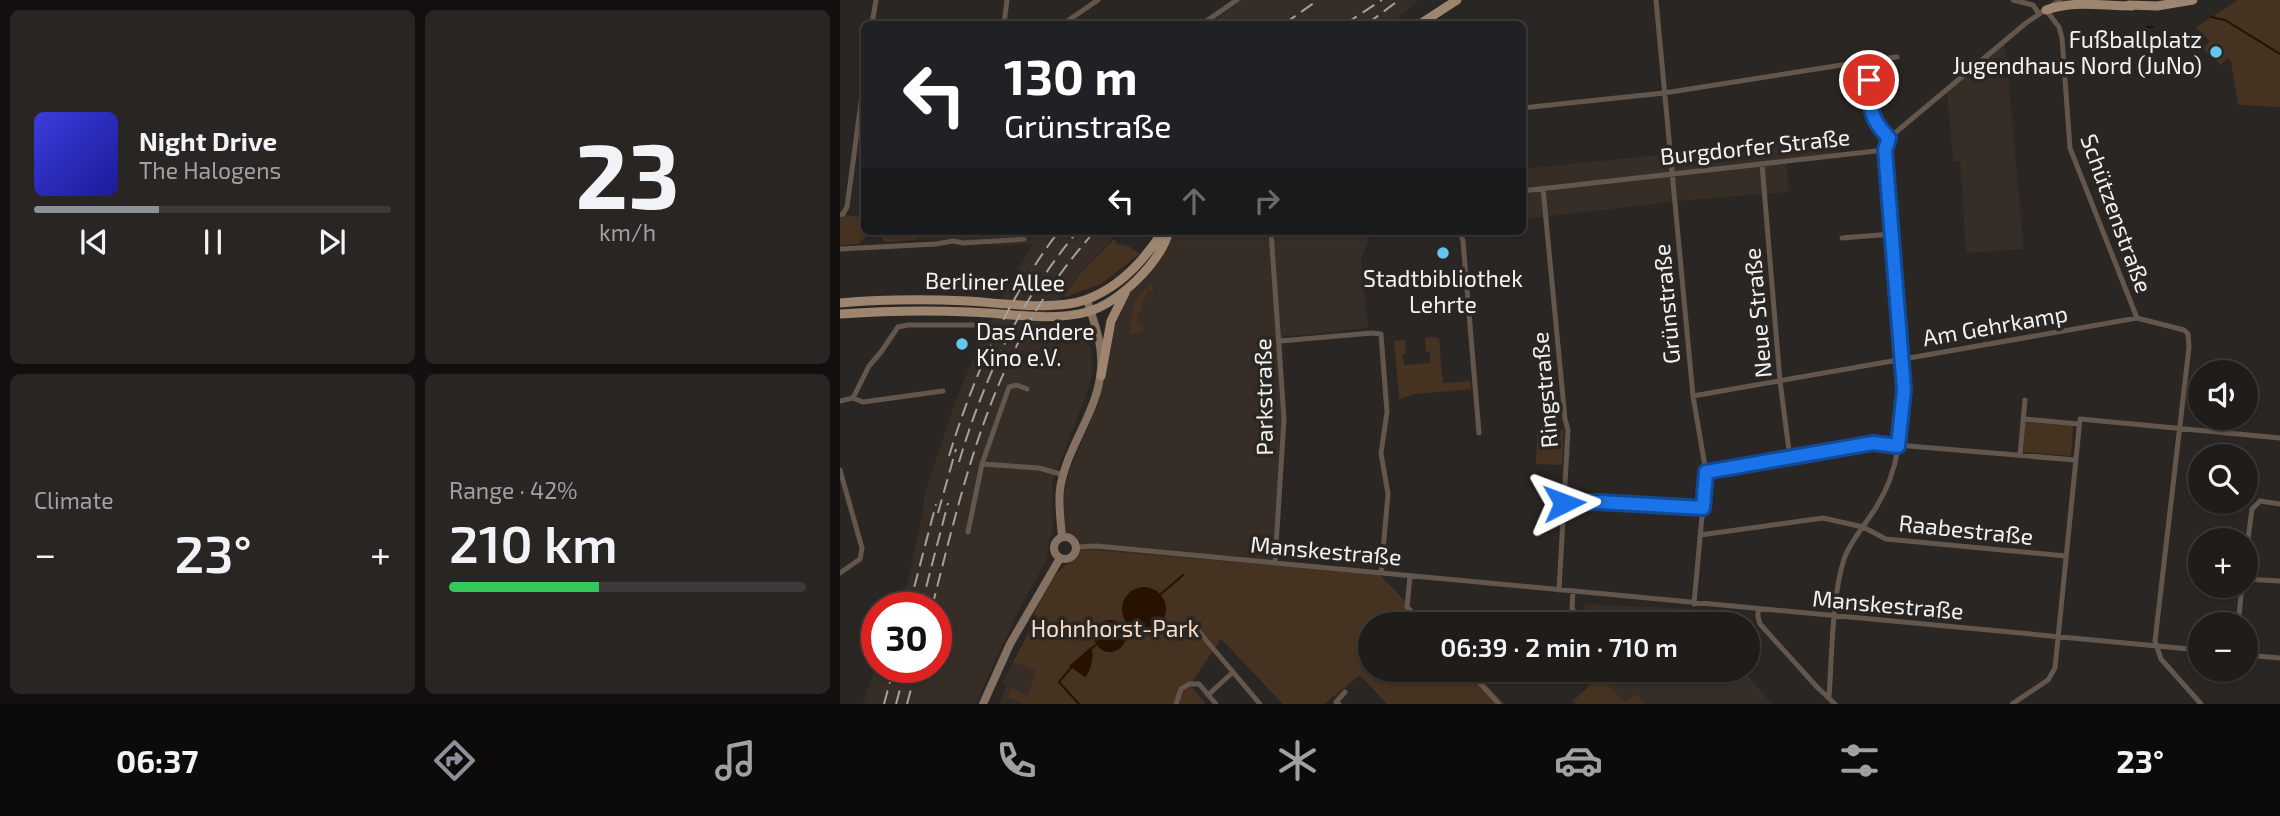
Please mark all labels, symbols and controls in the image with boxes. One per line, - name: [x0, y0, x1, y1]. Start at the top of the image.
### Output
- place label: Fußballplatz Jugendhaus Nord (JuNo): [1952, 25, 2202, 79]
- marker: Fußballplatz Jugendhaus Nord (JuNo): [2208, 44, 2224, 60]
- text: 130 m: [1004, 46, 1138, 105]
- icon: left: [889, 49, 980, 140]
- pin: [1839, 50, 1899, 110]
- icon: arrive: [1850, 61, 1888, 99]
- text: Grünstraße: [1004, 106, 1171, 144]
- text: 23: [575, 118, 680, 227]
- street label: Burgdorfer Straße: [1659, 122, 1851, 170]
- text: Night Drive: [139, 125, 277, 156]
- street label: Schützenstraße: [2075, 130, 2159, 296]
- text: The Halogens: [139, 156, 281, 184]
- icon: left: [1102, 182, 1140, 220]
- icon: ahead: [1175, 182, 1213, 220]
- icon: right: [1248, 182, 1286, 220]
- text: km/h: [599, 218, 656, 246]
- icon: previous: [75, 223, 113, 261]
- icon: pause: [194, 223, 232, 261]
- icon: next: [313, 223, 351, 261]
- street label: Grünstraße: [1647, 243, 1685, 365]
- marker: Stadtbibliothek Lehrte: [1435, 245, 1451, 261]
- street label: Neue Straße: [1737, 247, 1777, 379]
- place label: Stadtbibliothek Lehrte: [1363, 264, 1523, 318]
- street label: Berliner Allee: [925, 266, 1065, 296]
- street label: Am Gehrkamp: [1920, 298, 2070, 352]
- place label: Das Andere Kino e.V.: [976, 317, 1095, 371]
- street label: Ringstraße: [1525, 331, 1563, 449]
- marker: Das Andere Kino e.V.: [954, 336, 970, 352]
- street label: Parkstraße: [1248, 338, 1278, 456]
- map controls: [2188, 360, 2258, 682]
- button: sound: [2188, 360, 2258, 430]
- button: search: [2188, 444, 2258, 514]
- position arrow: [1527, 466, 1601, 540]
- text: Range · 42%: [449, 476, 578, 504]
- text: Climate: [34, 486, 114, 514]
- street label: Raabestraße: [1897, 508, 2035, 550]
- text: 210 km: [449, 511, 618, 573]
- text: 23°: [174, 521, 252, 583]
- button: +: [2188, 528, 2258, 598]
- street label: Manskestraße: [1249, 529, 1403, 571]
- text: −: [34, 530, 56, 576]
- text: +: [370, 530, 391, 576]
- street label: Manskestraße: [1811, 583, 1965, 625]
- speed limit sign: 30: [861, 592, 952, 683]
- button: −: [2188, 612, 2258, 682]
- park label: Hohnhorst-Park: [1031, 614, 1200, 642]
- text: 06:39 · 2 min · 710 m: [1440, 631, 1678, 662]
- icon: directions: [430, 736, 479, 785]
- icon: music: [711, 736, 760, 785]
- icon: phone: [992, 736, 1041, 785]
- icon: climate: [1273, 736, 1322, 785]
- icon: car: [1554, 736, 1603, 785]
- icon: filters: [1835, 736, 1884, 785]
- text: 06:37: [116, 741, 198, 779]
- text: 23°: [2116, 741, 2164, 779]

